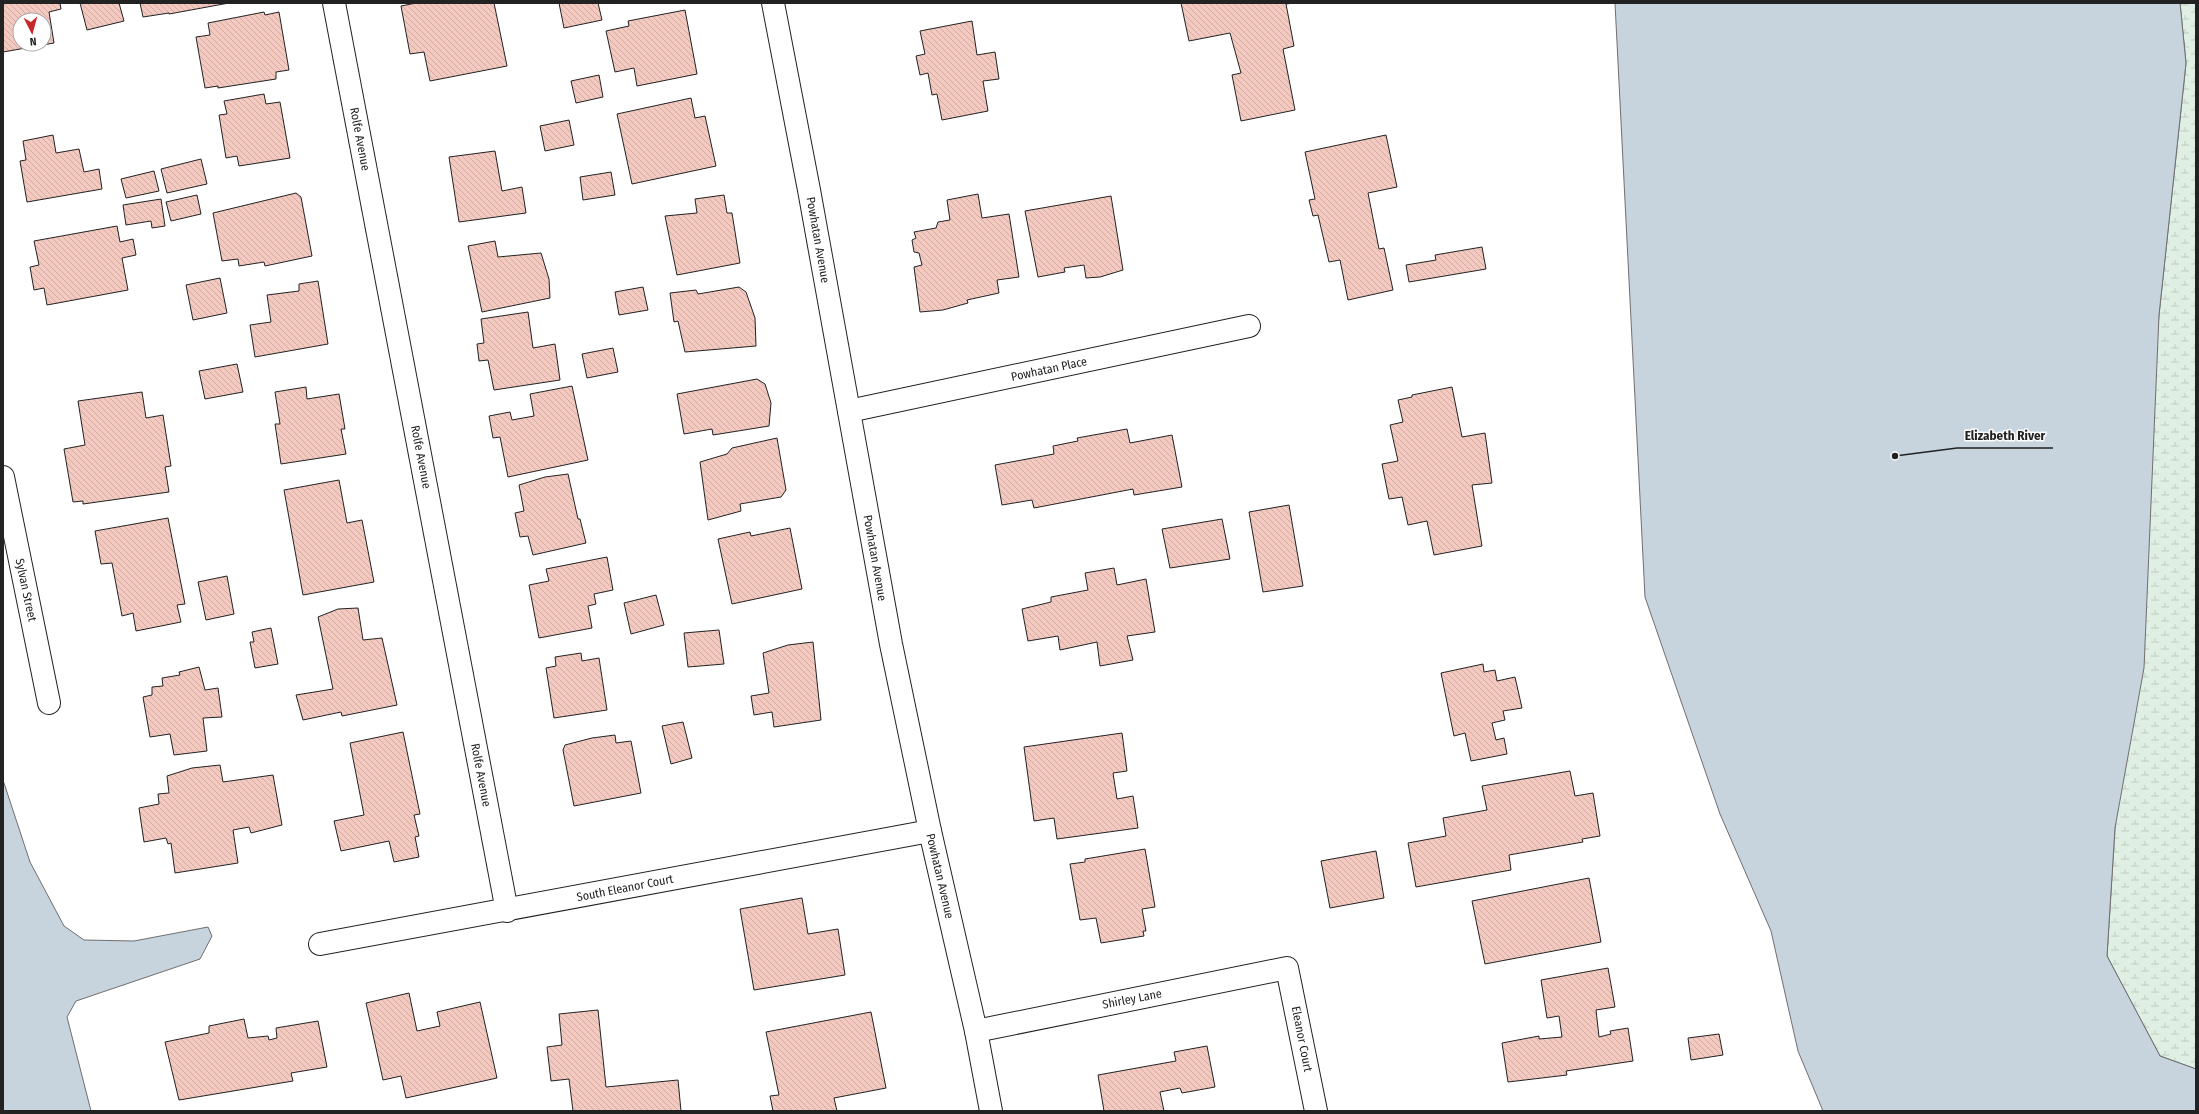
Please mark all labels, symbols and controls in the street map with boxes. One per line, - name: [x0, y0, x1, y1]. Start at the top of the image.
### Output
- north arrow: [12, 12, 52, 52]
- text: N: [29, 35, 37, 48]
- street label: Rolfe Avenue: [347, 106, 373, 172]
- street label: Powhatan Avenue: [804, 196, 832, 284]
- street label: Powhatan Place: [1010, 354, 1088, 384]
- callout: Elizabeth River: [1957, 423, 2053, 448]
- street label: Rolfe Avenue: [408, 424, 434, 490]
- text: Elizabeth River: [1965, 428, 2045, 443]
- street label: Powhatan Avenue: [861, 514, 889, 602]
- street label: Sylvan Street: [13, 557, 40, 623]
- street label: Rolfe Avenue: [468, 742, 494, 808]
- street label: Powhatan Avenue: [923, 832, 957, 920]
- street label: South Eleanor Court: [575, 872, 675, 904]
- street label: Shirley Lane: [1101, 986, 1163, 1012]
- street label: Eleanor Court: [1289, 1005, 1315, 1073]

